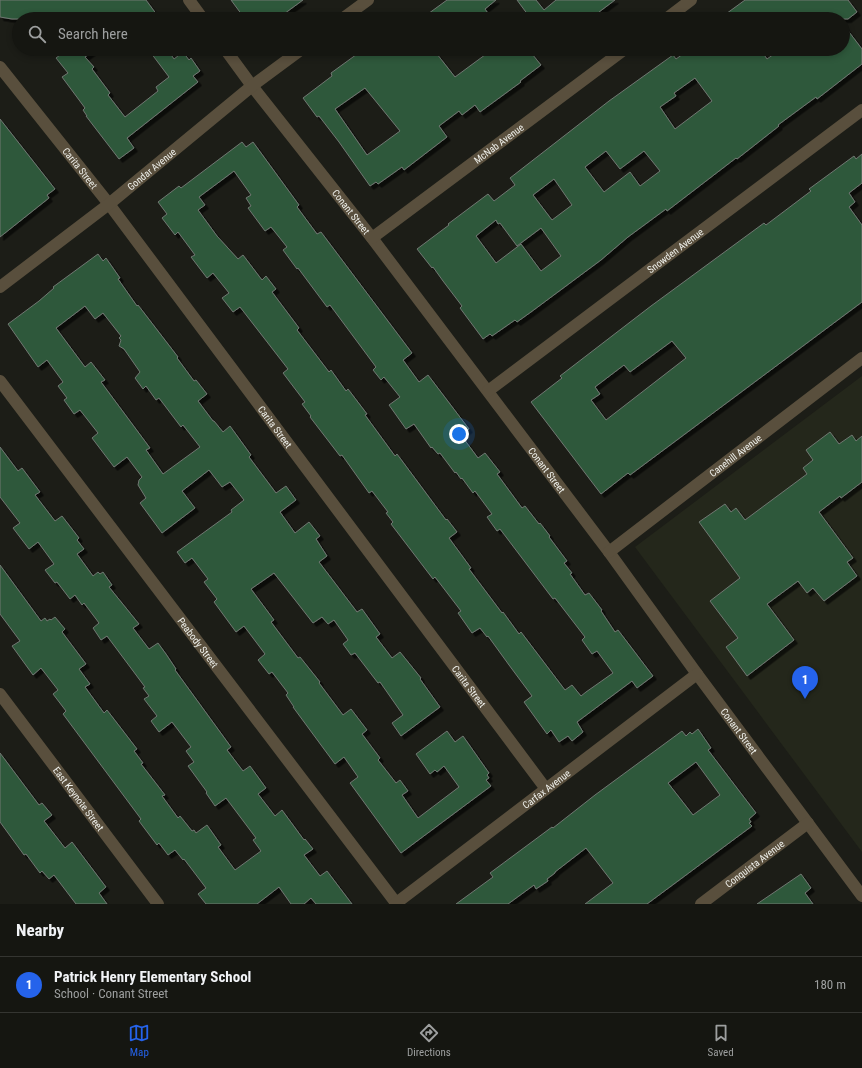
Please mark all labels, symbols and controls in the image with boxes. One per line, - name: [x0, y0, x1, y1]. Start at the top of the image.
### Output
- search box: [12, 12, 850, 56]
- icon: search: [26, 23, 48, 45]
- text: Search here: [58, 25, 128, 43]
- street label: McNab Avenue: [472, 122, 526, 166]
- street label: Carita Street: [60, 146, 100, 191]
- street label: Gondar Avenue: [125, 146, 179, 193]
- street label: Conant Street: [330, 187, 372, 237]
- street label: Snowden Avenue: [645, 226, 706, 275]
- street label: Carita Street: [256, 404, 294, 450]
- your location: [449, 424, 469, 444]
- street label: Canehill Avenue: [707, 432, 764, 479]
- street label: Conant Street: [526, 445, 567, 495]
- street label: Peabody Street: [175, 615, 220, 670]
- street label: Carita Street: [450, 663, 488, 710]
- pin: 1: [792, 666, 818, 699]
- street label: Conant Street: [718, 706, 759, 756]
- street label: East Keynote Street: [51, 765, 106, 833]
- street label: Carfax Avenue: [520, 767, 573, 811]
- street label: Conquista Avenue: [723, 838, 787, 890]
- text: Nearby: [16, 920, 64, 940]
- text: Patrick Henry Elementary School: [54, 968, 251, 986]
- text: 1: [26, 977, 32, 992]
- text: 180 m: [814, 977, 846, 992]
- text: School · Conant Street: [54, 986, 168, 1001]
- tab: Map: [128, 1022, 150, 1059]
- tab: Directions: [407, 1022, 451, 1059]
- tab: Saved: [708, 1022, 734, 1059]

